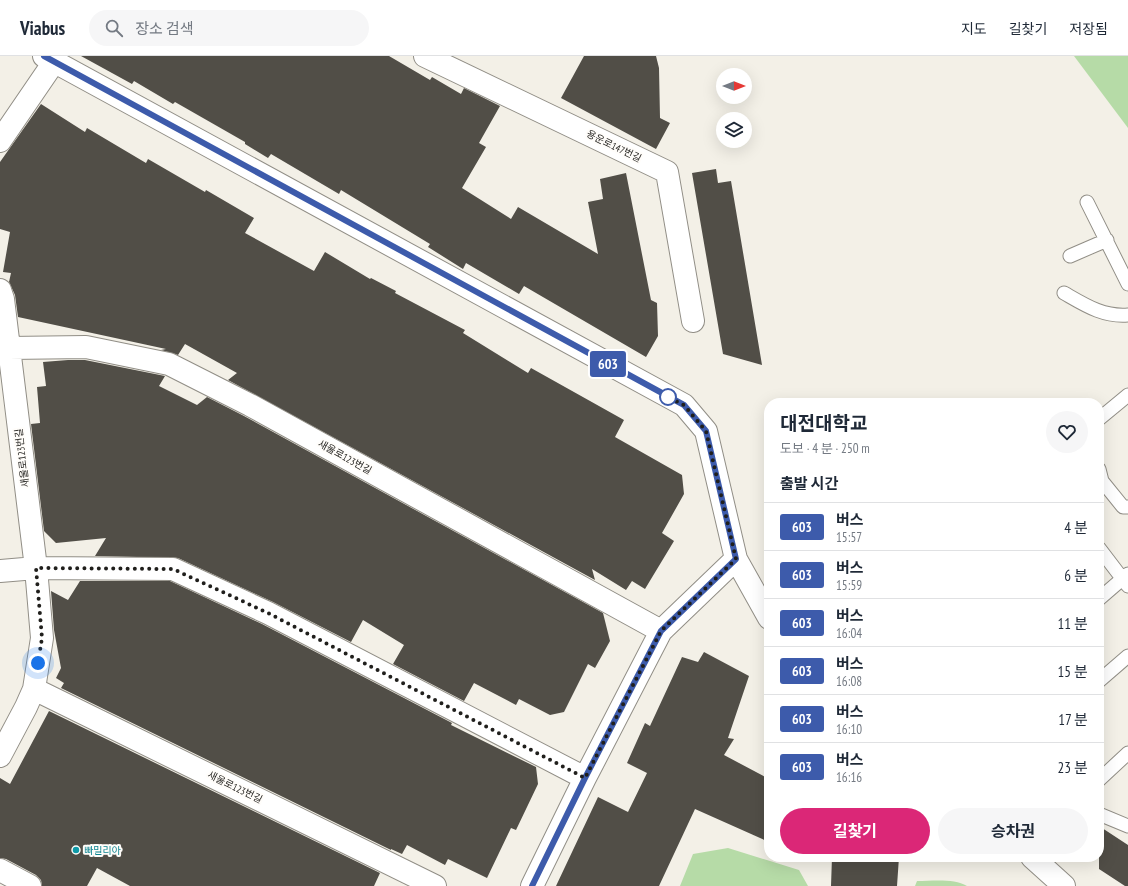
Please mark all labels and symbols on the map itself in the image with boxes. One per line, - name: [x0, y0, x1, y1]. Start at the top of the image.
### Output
- north arrow: [716, 68, 752, 104]
- street label: 용운로147번길: [584, 127, 644, 165]
- line badge: 603: [585, 351, 631, 377]
- unlabelled marker: [659, 388, 677, 406]
- street label: 새울로123번길: [12, 428, 32, 488]
- street label: 새울로123번길: [316, 437, 374, 477]
- your location: [28, 653, 48, 673]
- street label: 새울로123번길: [205, 768, 265, 806]
- place label: 빠밀리아: [84, 844, 122, 857]
- marker: 빠밀리아: [71, 845, 81, 855]

